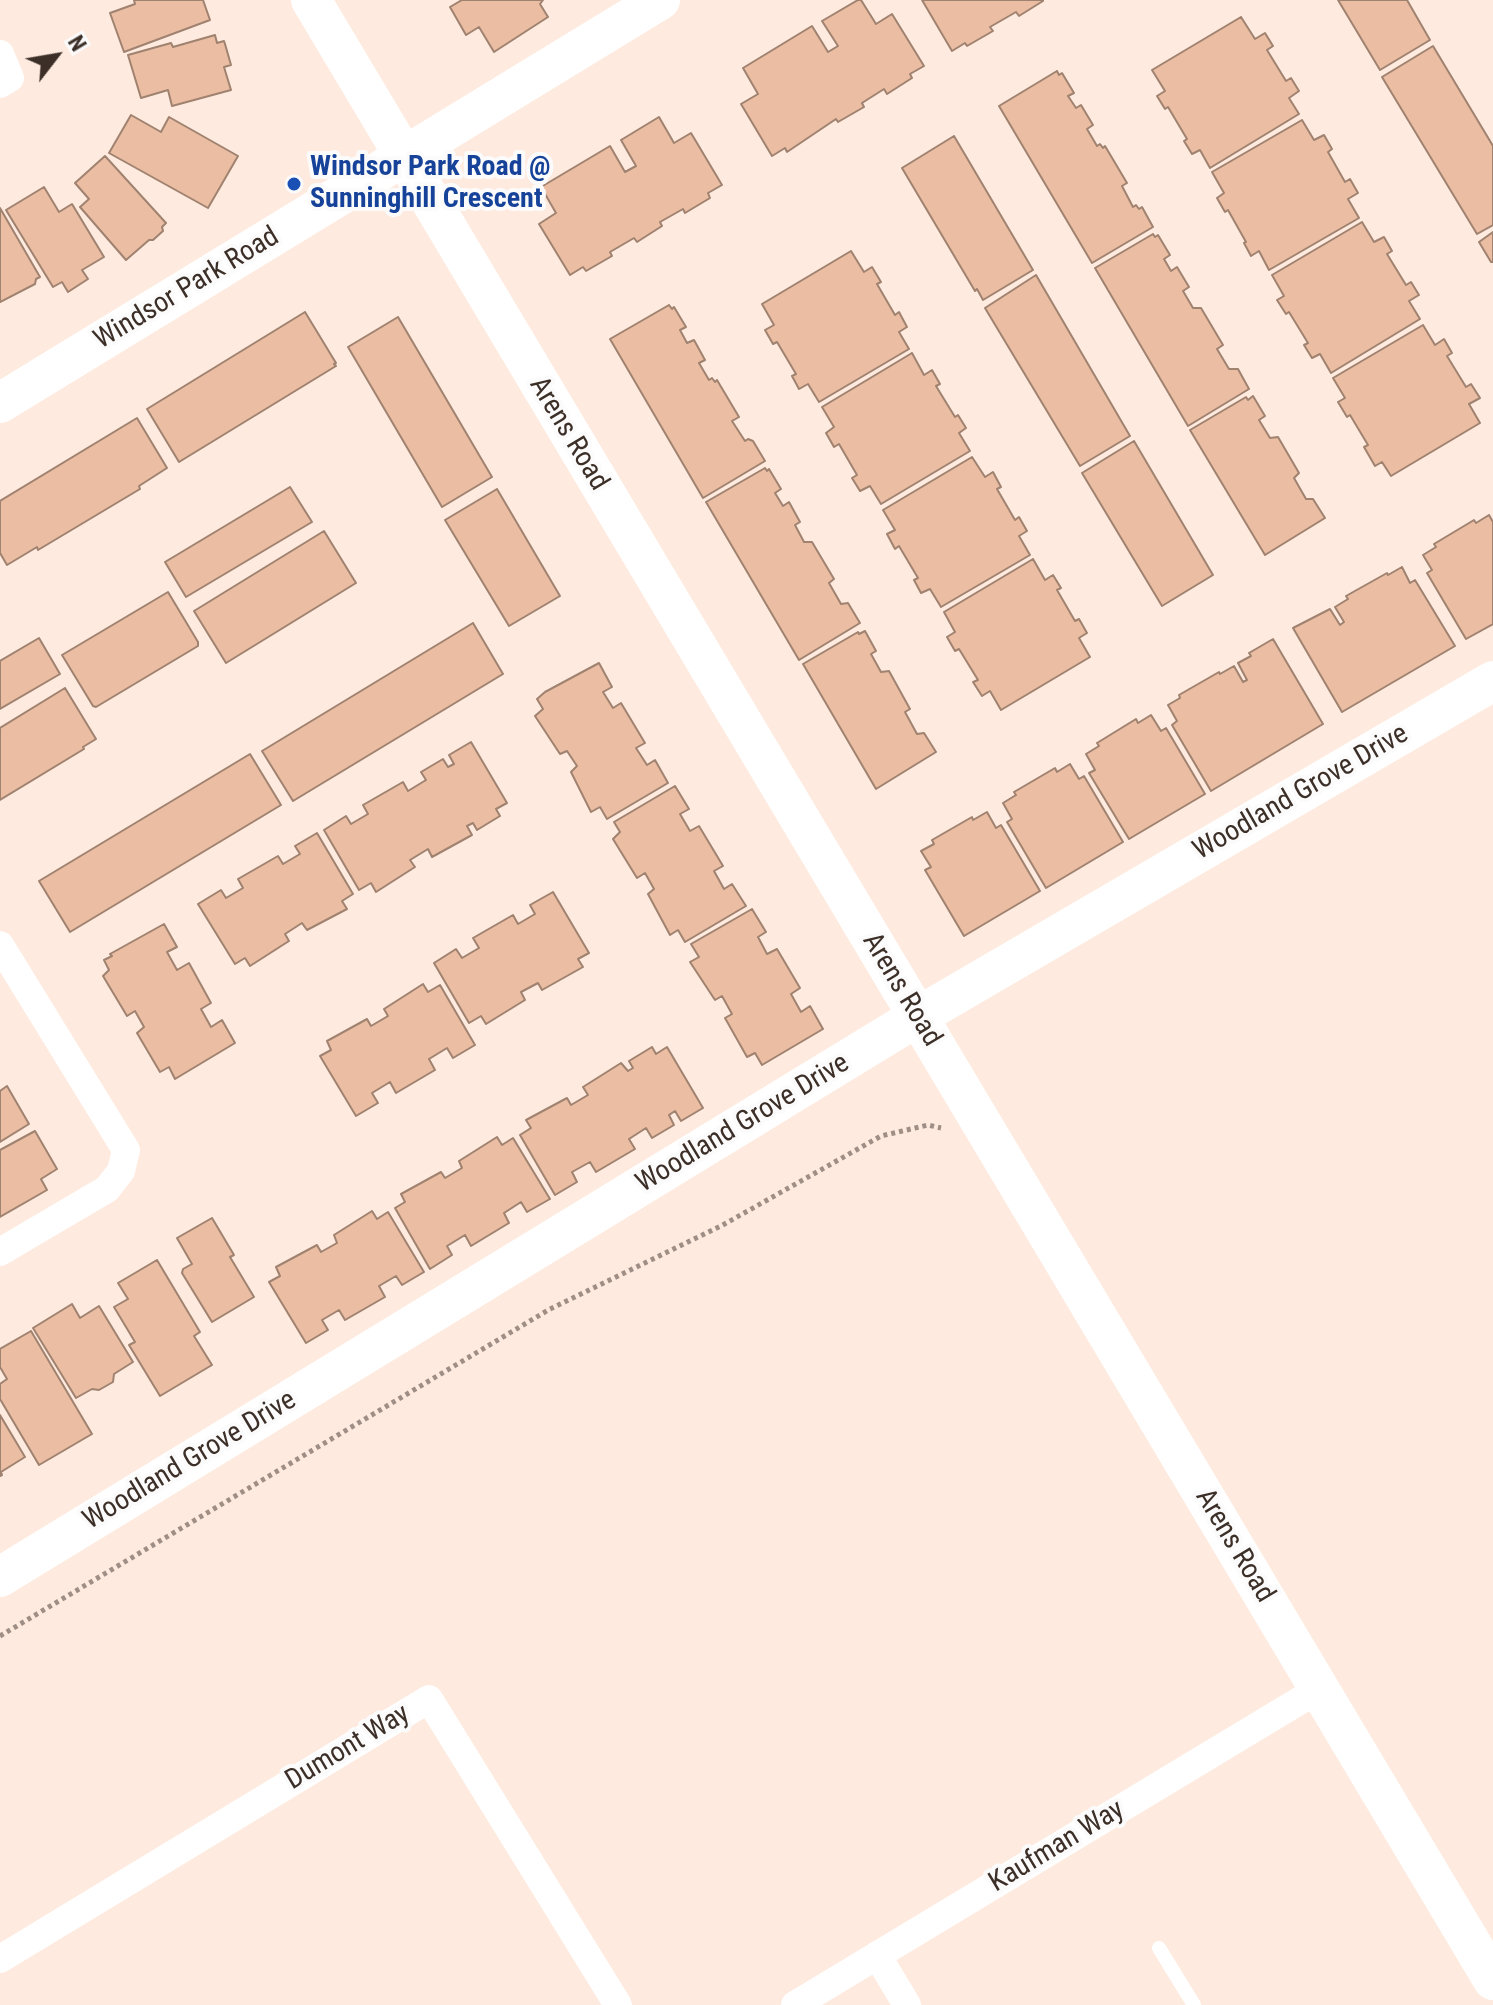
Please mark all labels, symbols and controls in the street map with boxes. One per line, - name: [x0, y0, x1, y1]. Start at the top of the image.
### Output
- north arrow: [16, 16, 96, 96]
- text: N: [63, 31, 91, 56]
- place label: Windsor Park Road @ Sunninghill Crescent: [310, 151, 551, 217]
- marker: Windsor Park Road @ Sunninghill Crescent: [285, 175, 303, 193]
- street label: Windsor Park Road: [89, 221, 285, 357]
- street label: Arens Road: [521, 371, 615, 497]
- street label: Woodland Grove Drive: [1188, 718, 1414, 868]
- street label: Arens Road: [854, 927, 948, 1053]
- street label: Woodland Grove Drive: [630, 1047, 856, 1201]
- street label: Woodland Grove Drive: [77, 1384, 303, 1538]
- street label: Arens Road: [1187, 1483, 1281, 1609]
- street label: Dumont Way: [280, 1698, 416, 1798]
- street label: Kaufman Way: [983, 1794, 1131, 1900]

